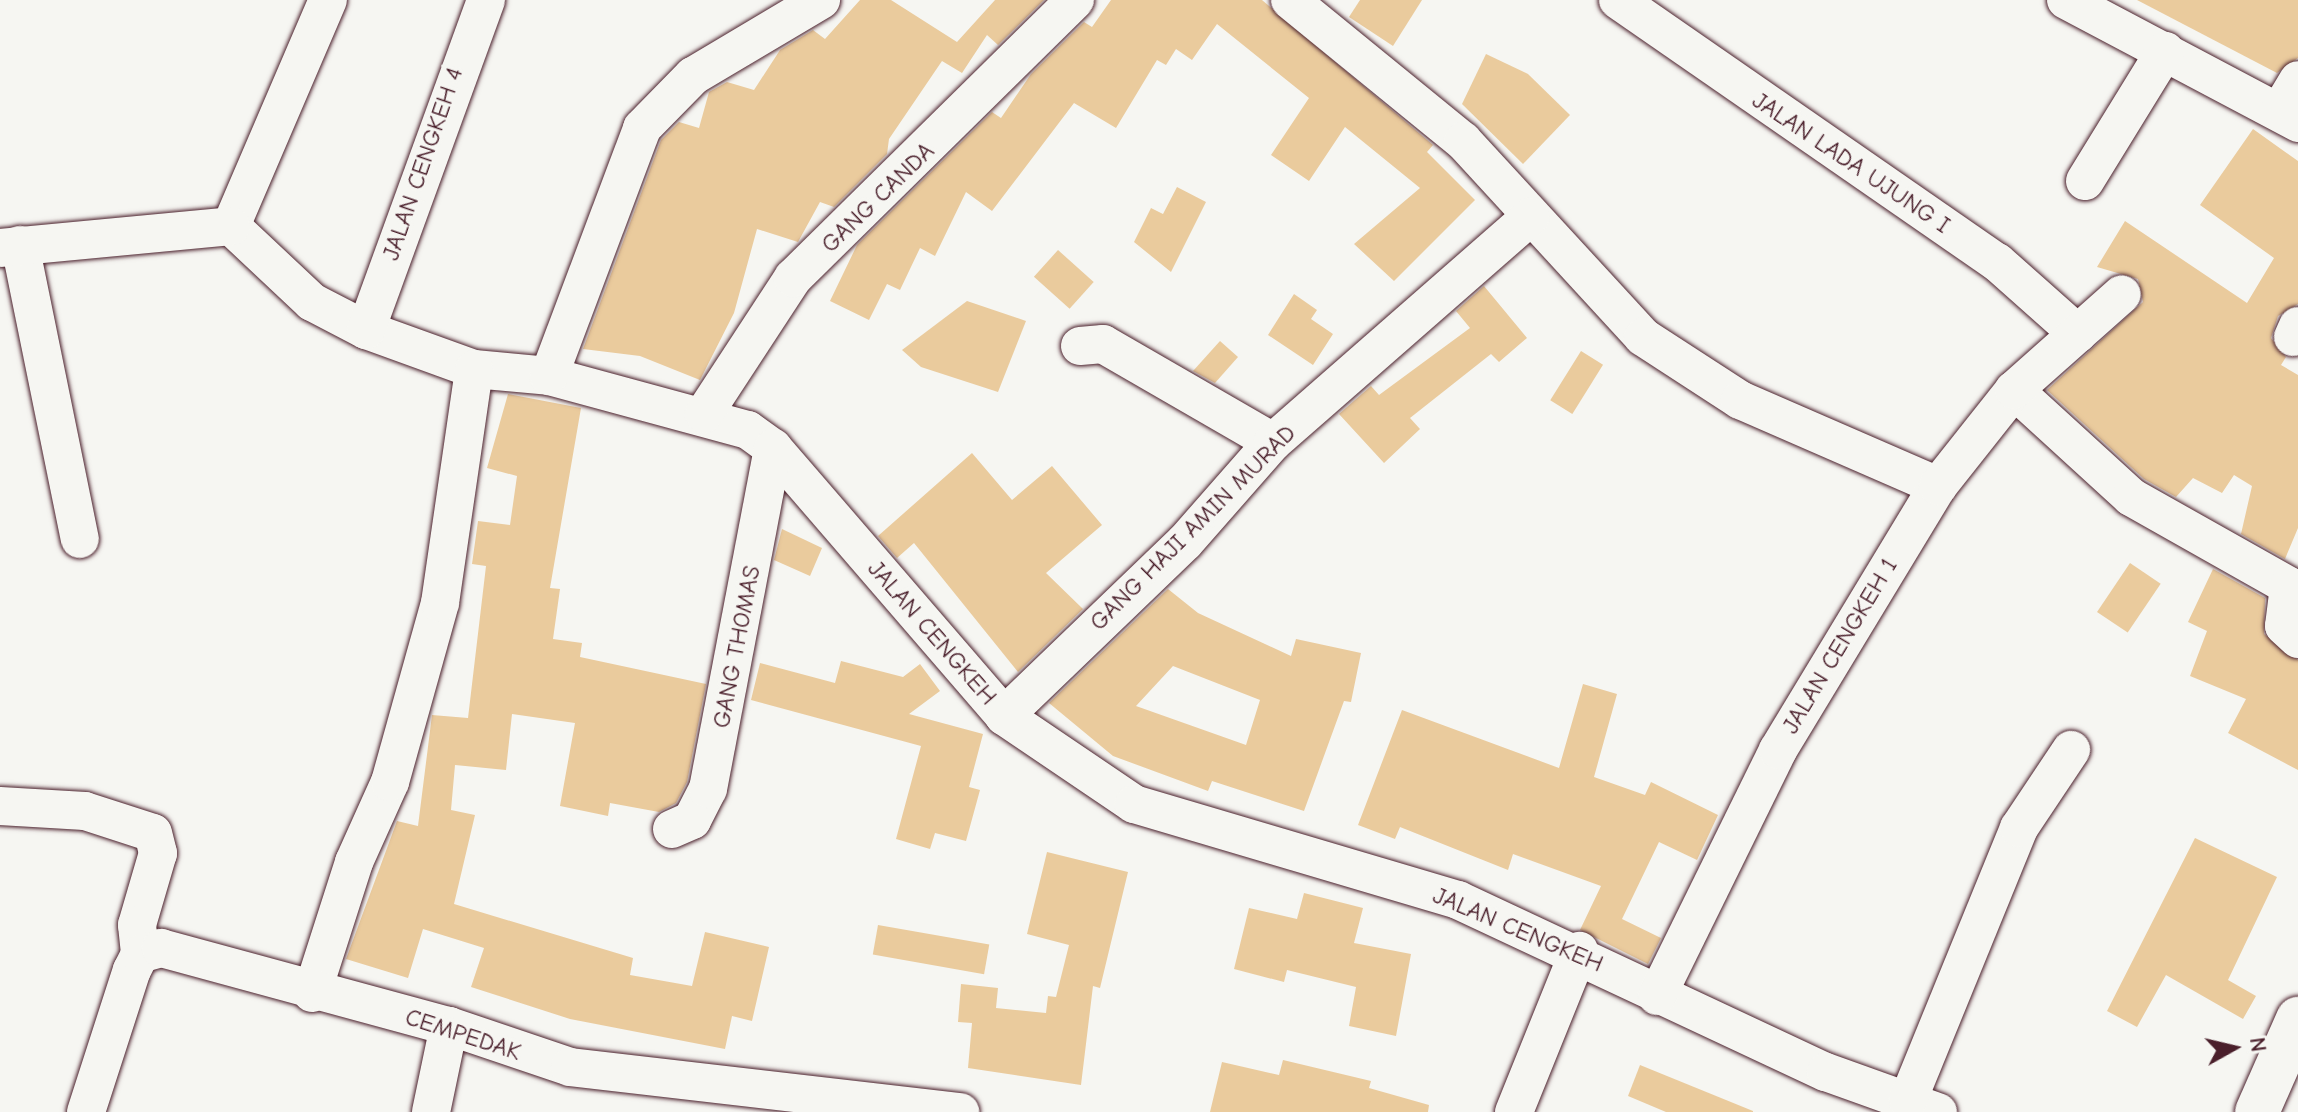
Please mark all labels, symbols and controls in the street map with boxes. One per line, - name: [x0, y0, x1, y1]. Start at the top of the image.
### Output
- street label: JALAN CENGKEH 4: [377, 64, 469, 264]
- street label: JALAN LADA UJUNG I: [1747, 86, 1955, 240]
- street label: GANG CANDA: [816, 137, 940, 259]
- street label: GANG HAJI AMIN MURAD: [1084, 419, 1302, 637]
- street label: JALAN CENGKEH 1: [1776, 553, 1904, 739]
- street label: JALAN CENGKEH: [861, 555, 1003, 711]
- street label: GANG THOMAS: [707, 563, 767, 731]
- street label: JALAN CENGKEH: [1429, 881, 1607, 979]
- street label: CEMPEDAK: [402, 1003, 524, 1067]
- north arrow: [2194, 1008, 2274, 1088]
- text: N: [2244, 1036, 2272, 1054]

